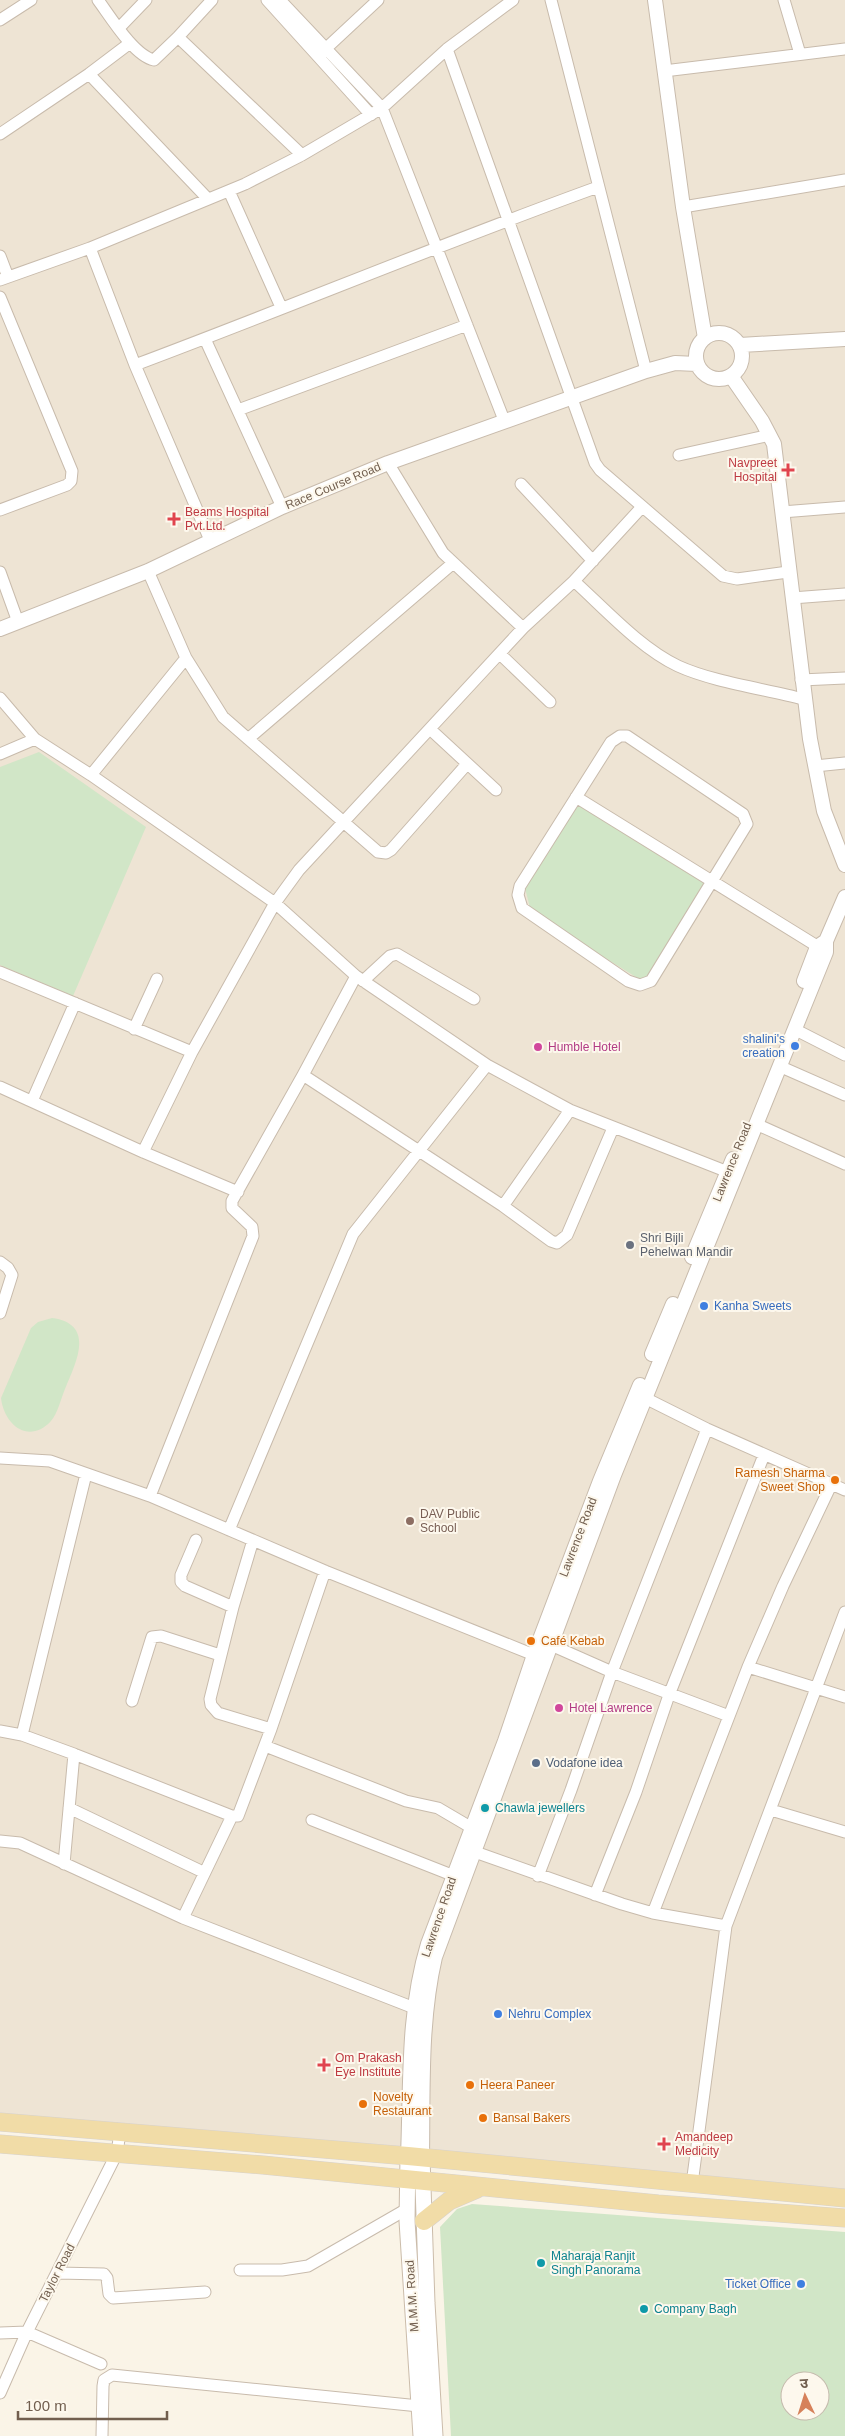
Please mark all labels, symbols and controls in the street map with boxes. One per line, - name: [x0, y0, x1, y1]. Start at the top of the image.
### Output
- place label: Navpreet Hospital: [728, 456, 778, 484]
- street label: Race Course Road: [283, 460, 383, 512]
- marker: Navpreet Hospital: [781, 463, 795, 477]
- place label: Beams Hospital Pvt.Ltd.: [185, 505, 269, 533]
- marker: Beams Hospital Pvt.Ltd.: [167, 512, 181, 526]
- place label: shalini's creation: [742, 1032, 785, 1060]
- place label: Humble Hotel: [548, 1040, 621, 1054]
- marker: shalini's creation: [789, 1040, 801, 1052]
- marker: Humble Hotel: [532, 1041, 544, 1053]
- street label: Lawrence Road: [710, 1120, 754, 1204]
- place label: Shri Bijli Pehelwan Mandir: [640, 1231, 733, 1259]
- marker: Shri Bijli Pehelwan Mandir: [624, 1239, 636, 1251]
- place label: Kanha Sweets: [714, 1299, 791, 1313]
- marker: Kanha Sweets: [698, 1300, 710, 1312]
- place label: Ramesh Sharma Sweet Shop: [735, 1466, 825, 1494]
- marker: Ramesh Sharma Sweet Shop: [829, 1474, 841, 1486]
- street label: Lawrence Road: [556, 1495, 600, 1579]
- place label: DAV Public School: [420, 1507, 480, 1535]
- marker: DAV Public School: [404, 1515, 416, 1527]
- place label: Café Kebab: [541, 1634, 605, 1648]
- marker: Café Kebab: [525, 1635, 537, 1647]
- place label: Hotel Lawrence: [569, 1701, 653, 1715]
- marker: Hotel Lawrence: [553, 1702, 565, 1714]
- place label: Vodafone idea: [546, 1756, 623, 1770]
- marker: Vodafone idea: [530, 1757, 542, 1769]
- place label: Chawla jewellers: [495, 1801, 585, 1815]
- marker: Chawla jewellers: [479, 1802, 491, 1814]
- street label: Lawrence Road: [419, 1875, 459, 1959]
- place label: Nehru Complex: [508, 2007, 591, 2021]
- marker: Nehru Complex: [492, 2008, 504, 2020]
- place label: Om Prakash Eye Institute: [335, 2051, 402, 2079]
- marker: Om Prakash Eye Institute: [317, 2058, 331, 2072]
- place label: Heera Paneer: [480, 2078, 555, 2092]
- marker: Heera Paneer: [464, 2079, 476, 2091]
- place label: Novelty Restaurant: [373, 2090, 432, 2118]
- marker: Novelty Restaurant: [357, 2098, 369, 2110]
- place label: Bansal Bakers: [493, 2111, 570, 2125]
- marker: Bansal Bakers: [477, 2112, 489, 2124]
- place label: Amandeep Medicity: [675, 2130, 733, 2158]
- marker: Amandeep Medicity: [657, 2137, 671, 2151]
- street label: Taylor Road: [36, 2241, 78, 2305]
- place label: Maharaja Ranjit Singh Panorama: [551, 2249, 641, 2277]
- marker: Maharaja Ranjit Singh Panorama: [535, 2257, 547, 2269]
- street label: M.M.M. Road: [403, 2260, 421, 2332]
- place label: Ticket Office: [725, 2277, 791, 2291]
- marker: Ticket Office: [795, 2278, 807, 2290]
- place label: Company Bagh: [654, 2302, 737, 2316]
- marker: Company Bagh: [638, 2303, 650, 2315]
- north arrow: [780, 2371, 830, 2421]
- text: उ: [799, 2375, 810, 2391]
- scale bar: [18, 2388, 166, 2420]
- text: 100 m: [25, 2397, 67, 2414]

